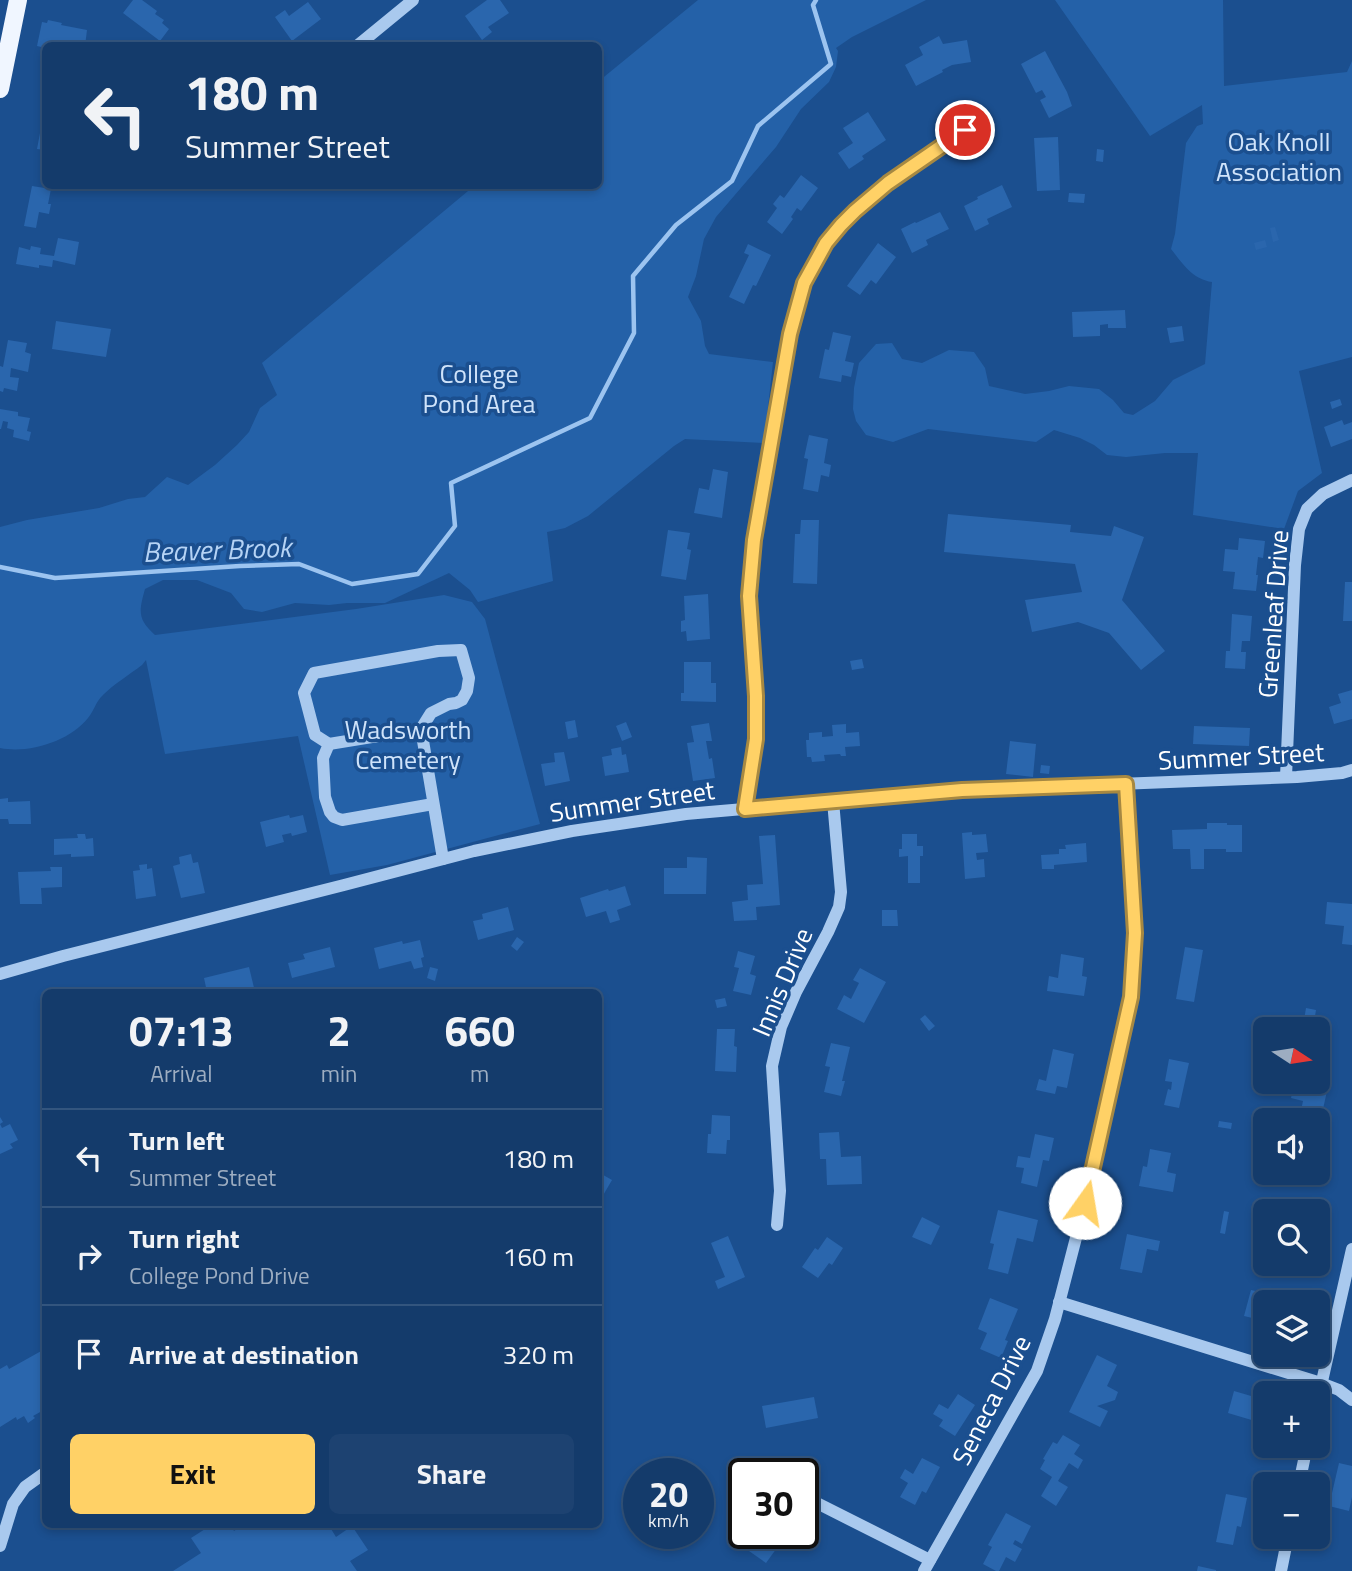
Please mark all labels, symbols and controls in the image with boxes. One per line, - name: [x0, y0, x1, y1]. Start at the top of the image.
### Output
- text: 180 m: [185, 54, 319, 129]
- icon: left: [70, 70, 161, 161]
- pin: [935, 100, 995, 160]
- icon: arrive: [946, 111, 984, 149]
- text: Summer Street: [185, 122, 390, 170]
- park label: Oak Knoll Association: [1216, 122, 1342, 191]
- park label: College Pond Area: [423, 354, 535, 423]
- water label: Beaver Brook: [142, 525, 295, 573]
- street label: Greenleaf Drive: [1248, 529, 1298, 699]
- park label: Wadsworth Cemetery: [345, 710, 471, 779]
- street label: Summer Street: [1157, 732, 1325, 780]
- street label: Summer Street: [547, 770, 717, 832]
- street label: Innis Drive: [742, 922, 822, 1042]
- text: 07:13: [129, 998, 234, 1062]
- text: 2: [327, 998, 351, 1062]
- text: 660: [444, 998, 515, 1062]
- north arrow: [1253, 1017, 1330, 1094]
- map controls: [1253, 1017, 1330, 1549]
- text: Arrival: [150, 1056, 213, 1091]
- text: min: [321, 1056, 357, 1091]
- text: m: [470, 1056, 489, 1091]
- button: sound: [1253, 1108, 1330, 1185]
- text: Turn left: [129, 1121, 224, 1160]
- icon: left: [70, 1139, 108, 1177]
- text: 180 m: [503, 1139, 574, 1178]
- text: Summer Street: [129, 1160, 276, 1195]
- position arrow: [1048, 1166, 1122, 1240]
- button: search: [1253, 1199, 1330, 1276]
- text: Turn right: [129, 1219, 240, 1258]
- icon: right: [70, 1237, 108, 1275]
- text: 160 m: [503, 1237, 574, 1276]
- text: College Pond Drive: [129, 1258, 310, 1293]
- button: layers: [1253, 1290, 1330, 1367]
- street label: Seneca Drive: [942, 1328, 1040, 1472]
- icon: arrive: [70, 1335, 108, 1373]
- text: Arrive at destination: [129, 1335, 359, 1374]
- text: 320 m: [503, 1335, 574, 1374]
- button: +: [1253, 1381, 1330, 1458]
- button: Exit: [70, 1434, 315, 1514]
- button: Share: [329, 1434, 574, 1514]
- speed limit sign: 30: [728, 1458, 819, 1549]
- text: 20: [649, 1467, 688, 1521]
- button: −: [1253, 1472, 1330, 1549]
- text: km/h: [648, 1507, 689, 1534]

